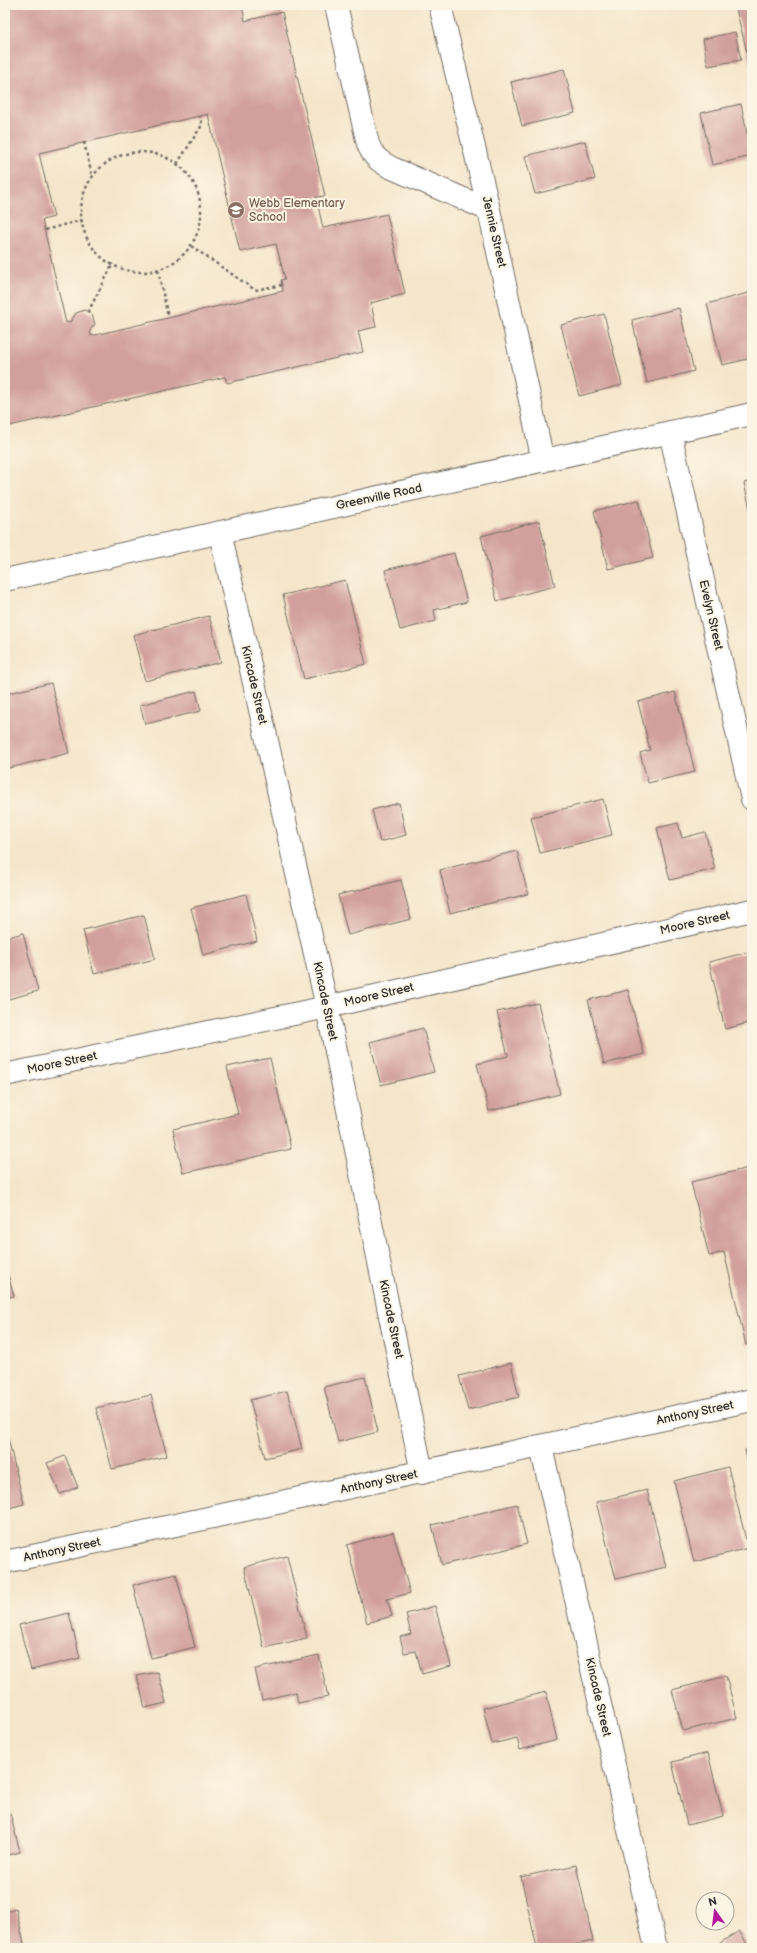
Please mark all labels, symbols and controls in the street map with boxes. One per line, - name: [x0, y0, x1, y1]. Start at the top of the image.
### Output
- street label: Jennie Street: [479, 195, 510, 269]
- place label: Webb Elementary School: [249, 196, 346, 225]
- school or university icon: Webb Elementary School: [226, 200, 246, 220]
- street label: Greenville Road: [335, 481, 423, 513]
- street label: Evelyn Street: [696, 578, 726, 652]
- street label: Kincade Street: [238, 644, 270, 726]
- street label: Moore Street: [659, 908, 732, 938]
- street label: Kincade Street: [309, 960, 341, 1042]
- street label: Moore Street: [343, 980, 416, 1010]
- street label: Moore Street: [26, 1048, 99, 1078]
- street label: Kincade Street: [375, 1278, 407, 1360]
- street label: Anthony Street: [655, 1397, 735, 1429]
- street label: Anthony Street: [339, 1466, 419, 1498]
- street label: Anthony Street: [22, 1534, 102, 1566]
- street label: Kincade Street: [582, 1656, 614, 1738]
- north arrow: [695, 1891, 735, 1931]
- text: N: [707, 1894, 718, 1909]

